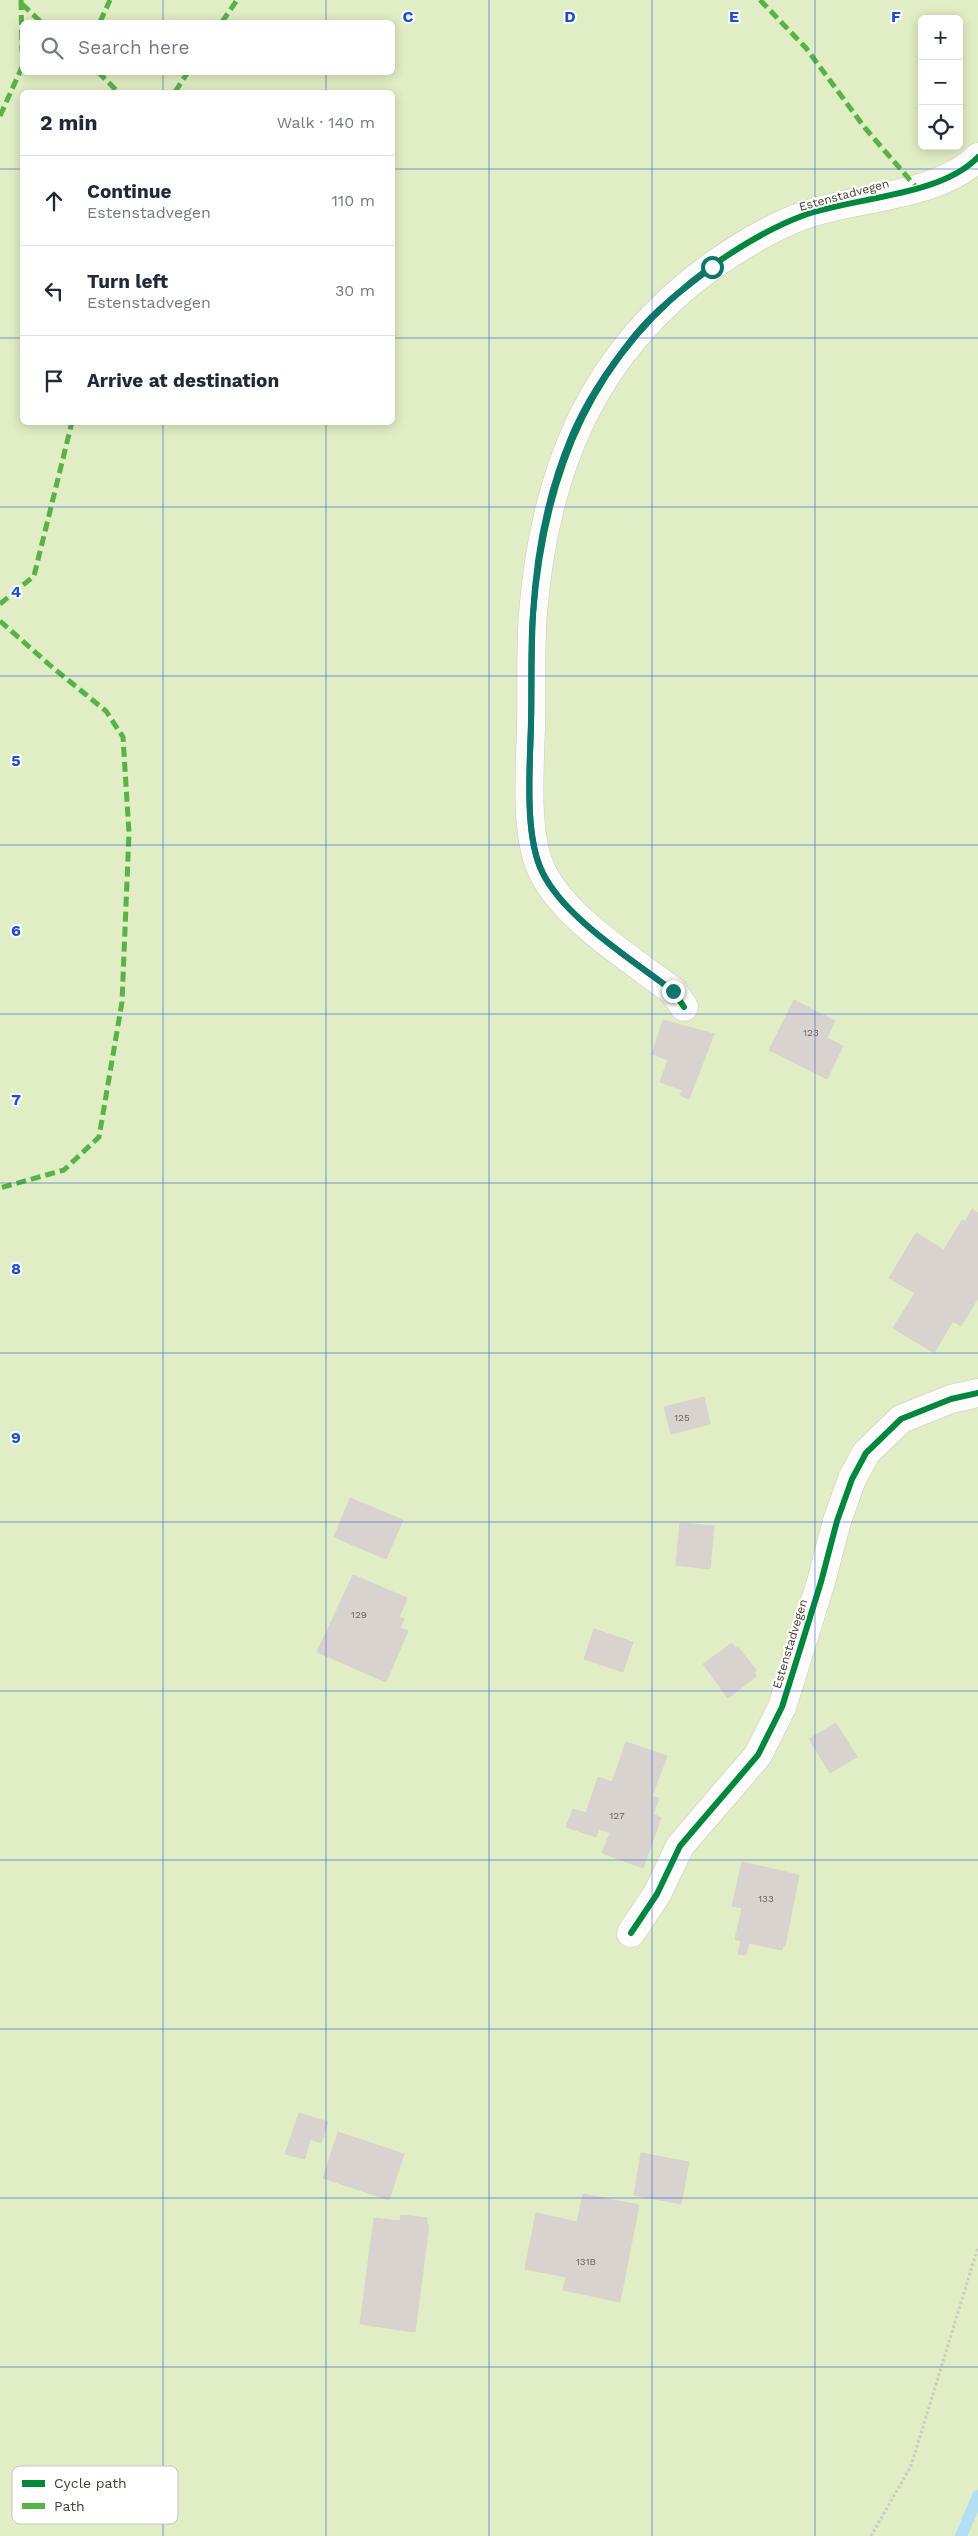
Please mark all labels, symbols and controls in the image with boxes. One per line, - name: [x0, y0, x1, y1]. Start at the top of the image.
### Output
- text: C: [403, 7, 414, 26]
- text: D: [564, 7, 576, 26]
- text: E: [729, 7, 739, 26]
- text: F: [891, 7, 901, 26]
- map controls: [918, 15, 963, 150]
- button: +: [918, 15, 963, 60]
- search box: [20, 20, 395, 75]
- icon: search: [38, 34, 66, 62]
- text: Search here: [78, 36, 189, 59]
- button: −: [918, 60, 963, 105]
- button: locate: [918, 105, 963, 150]
- text: 2 min: [40, 110, 97, 135]
- text: Walk · 140 m: [277, 113, 375, 132]
- street label: Estenstadvegen: [797, 176, 891, 214]
- text: Continue: [87, 180, 171, 203]
- icon: ahead: [40, 187, 68, 215]
- text: 110 m: [332, 191, 375, 210]
- text: Estenstadvegen: [87, 203, 211, 222]
- route start: [701, 256, 724, 279]
- text: Turn left: [87, 270, 168, 293]
- icon: left: [40, 277, 68, 305]
- text: 30 m: [335, 281, 375, 300]
- text: Estenstadvegen: [87, 293, 211, 312]
- icon: arrive: [40, 367, 68, 395]
- text: Arrive at destination: [87, 369, 279, 392]
- text: 4: [11, 582, 21, 601]
- text: 5: [11, 751, 21, 770]
- text: 6: [11, 921, 21, 940]
- route end: [662, 980, 685, 1003]
- house number: 123: [803, 1027, 819, 1038]
- text: 7: [11, 1090, 21, 1109]
- text: 8: [11, 1259, 21, 1278]
- house number: 125: [674, 1412, 690, 1423]
- text: 9: [11, 1428, 21, 1447]
- street label: Estenstadvegen: [770, 1598, 810, 1690]
- house number: 129: [351, 1609, 367, 1620]
- house number: 127: [609, 1810, 625, 1821]
- house number: 133: [758, 1893, 774, 1904]
- house number: 131B: [576, 2256, 596, 2267]
- legend: [12, 2466, 178, 2524]
- text: Cycle path: [54, 2475, 127, 2491]
- text: Path: [54, 2498, 85, 2514]

